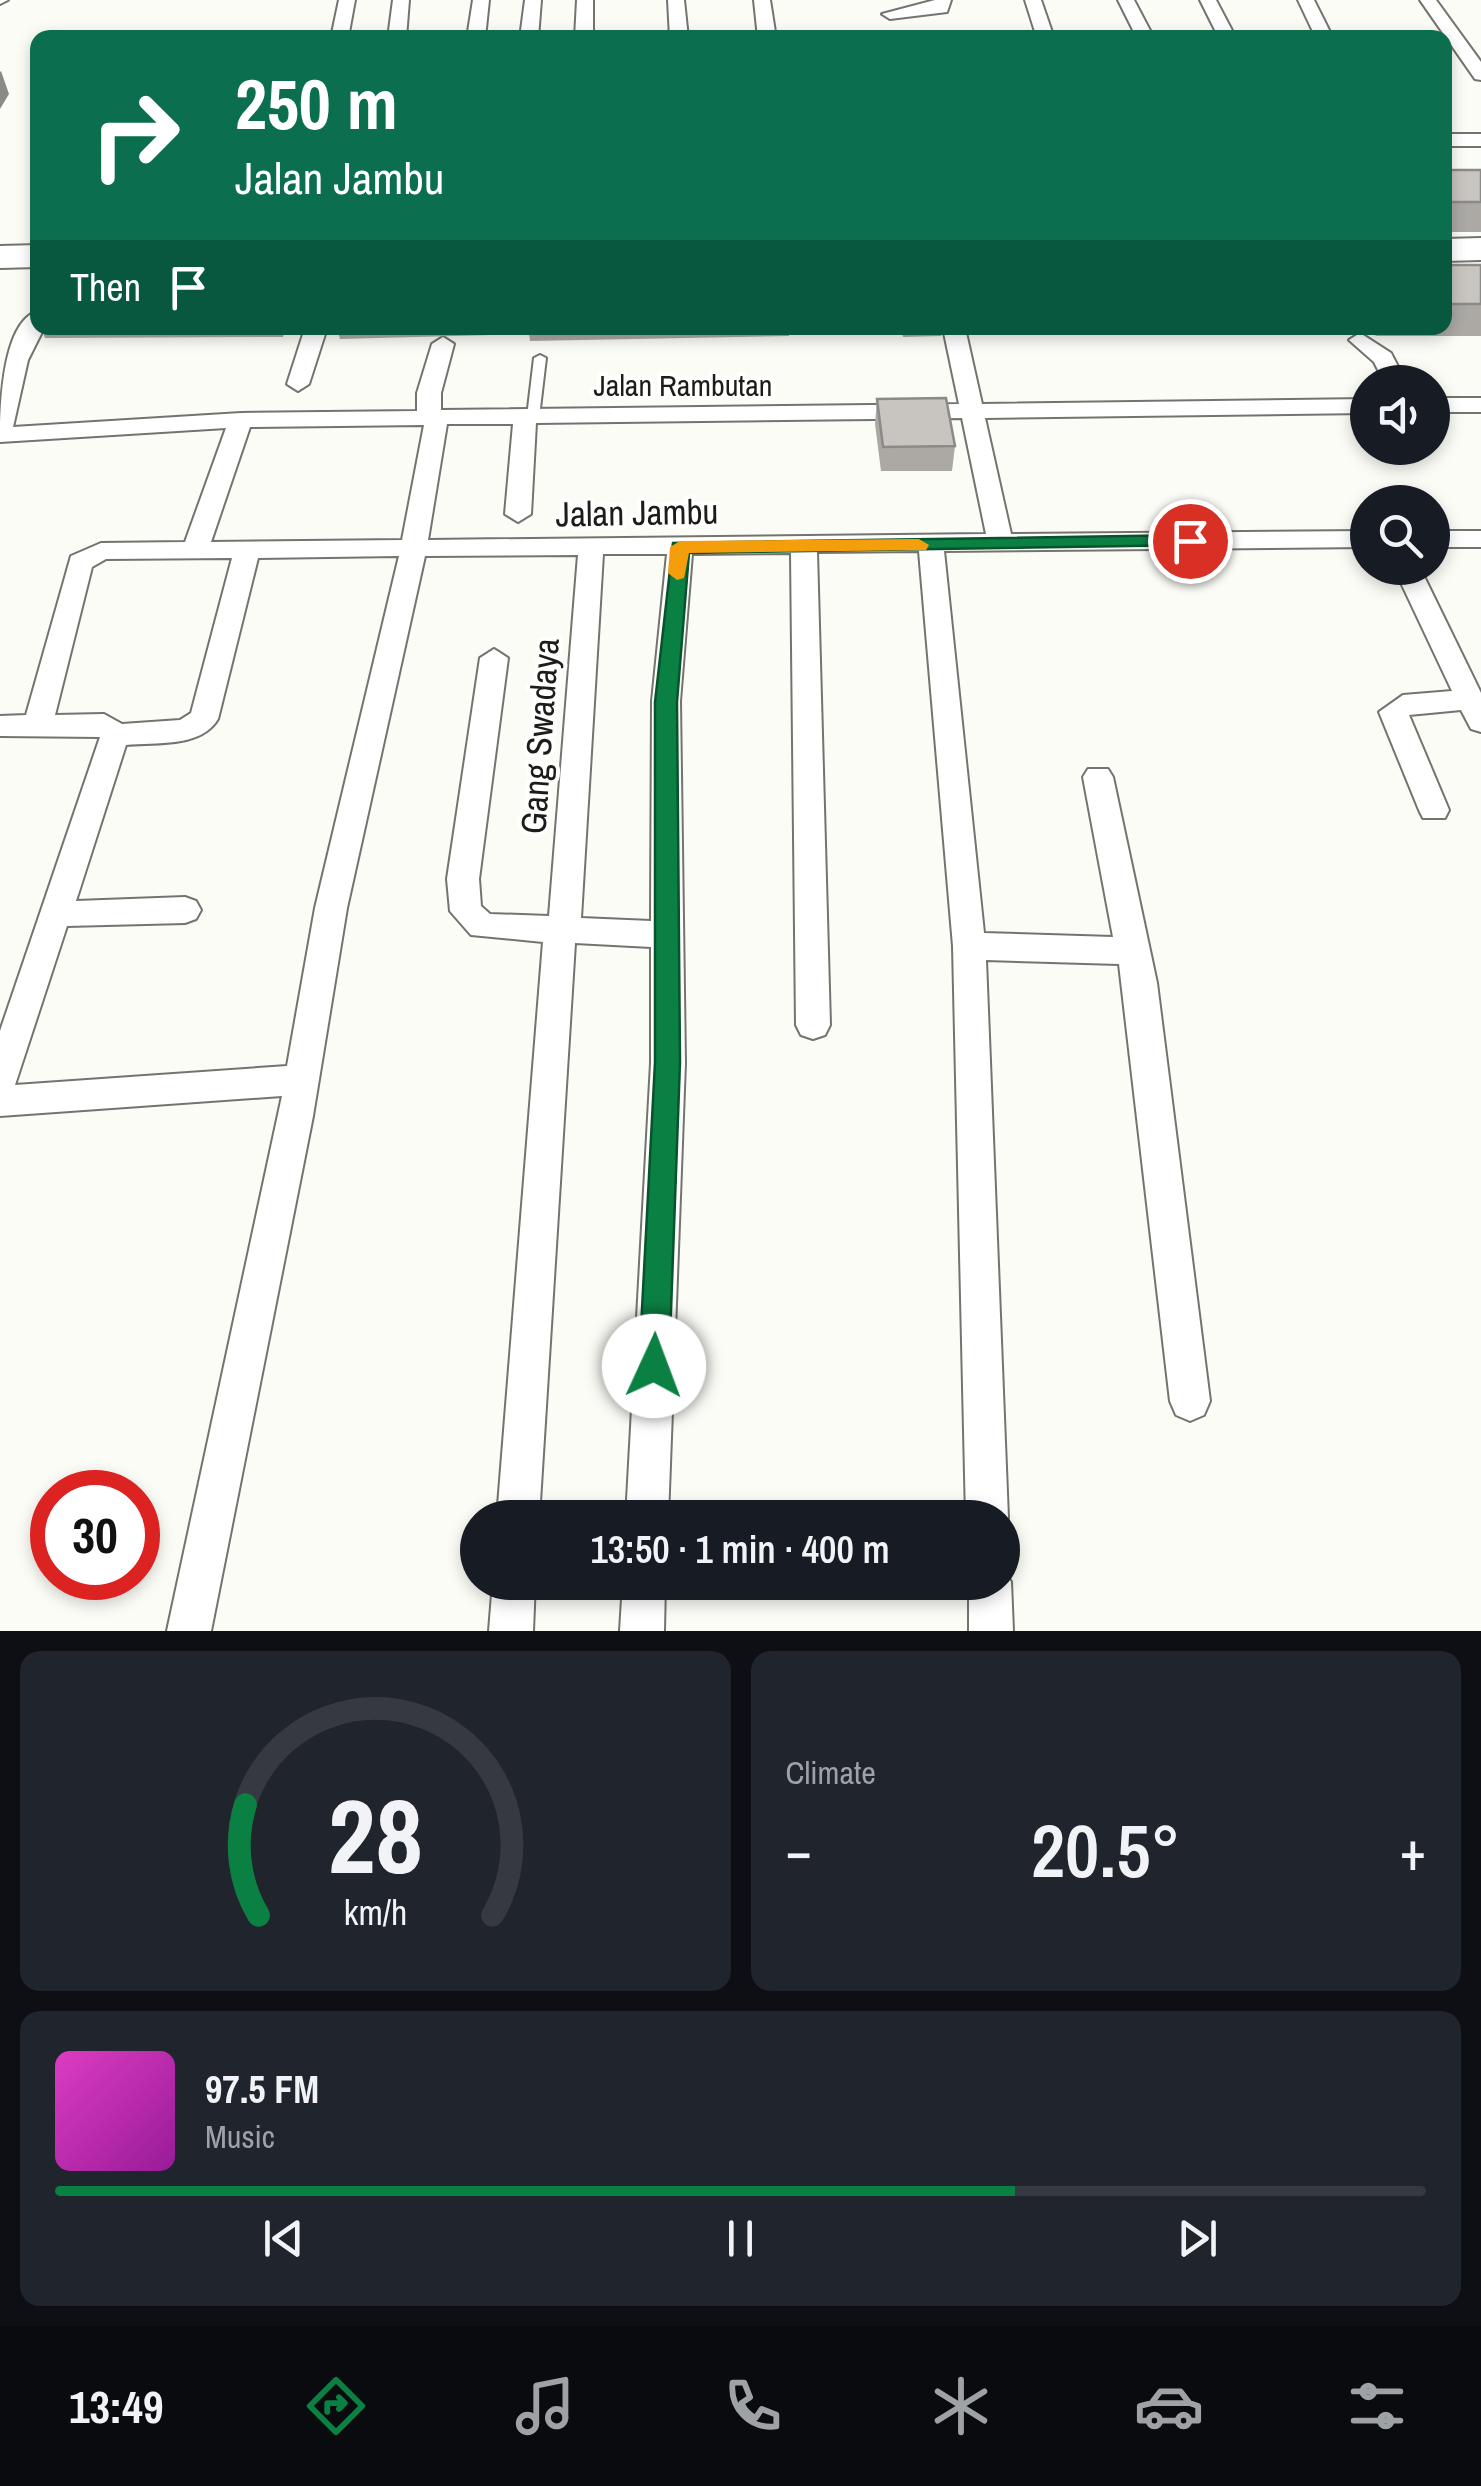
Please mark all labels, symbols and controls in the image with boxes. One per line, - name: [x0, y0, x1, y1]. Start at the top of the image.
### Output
- text: 250 m: [235, 57, 398, 151]
- icon: right: [70, 70, 200, 200]
- text: Jalan Jambu: [235, 147, 444, 208]
- icon: arrive: [161, 260, 216, 315]
- text: Then: [70, 262, 141, 313]
- street label: Jalan Rambutan: [593, 365, 773, 405]
- map controls: [1350, 365, 1450, 585]
- button: sound: [1350, 365, 1450, 465]
- button: search: [1350, 485, 1450, 585]
- street label: Jalan Jambu: [555, 488, 719, 537]
- pin: [1148, 499, 1233, 584]
- icon: arrive: [1163, 514, 1218, 569]
- street label: Gang Swadaya: [509, 636, 570, 835]
- position arrow: [602, 1314, 706, 1418]
- speed limit sign: 30: [30, 1470, 160, 1600]
- text: 13:50 · 1 min · 400 m: [590, 1524, 890, 1575]
- text: Climate: [786, 1751, 876, 1794]
- text: 28: [328, 1765, 423, 1905]
- text: 20.5°: [1031, 1799, 1181, 1900]
- text: −: [786, 1813, 812, 1887]
- text: +: [1400, 1813, 1426, 1887]
- text: km/h: [343, 1888, 407, 1936]
- text: 97.5 FM: [205, 2064, 319, 2115]
- text: Music: [205, 2115, 275, 2158]
- icon: previous: [256, 2211, 311, 2266]
- icon: pause: [713, 2211, 768, 2266]
- icon: next: [1170, 2211, 1225, 2266]
- icon: directions: [301, 2371, 371, 2441]
- icon: music: [510, 2371, 580, 2441]
- icon: phone: [718, 2371, 788, 2441]
- icon: climate: [926, 2371, 996, 2441]
- icon: car: [1134, 2371, 1204, 2441]
- icon: filters: [1342, 2371, 1412, 2441]
- text: 13:49: [69, 2376, 163, 2437]

